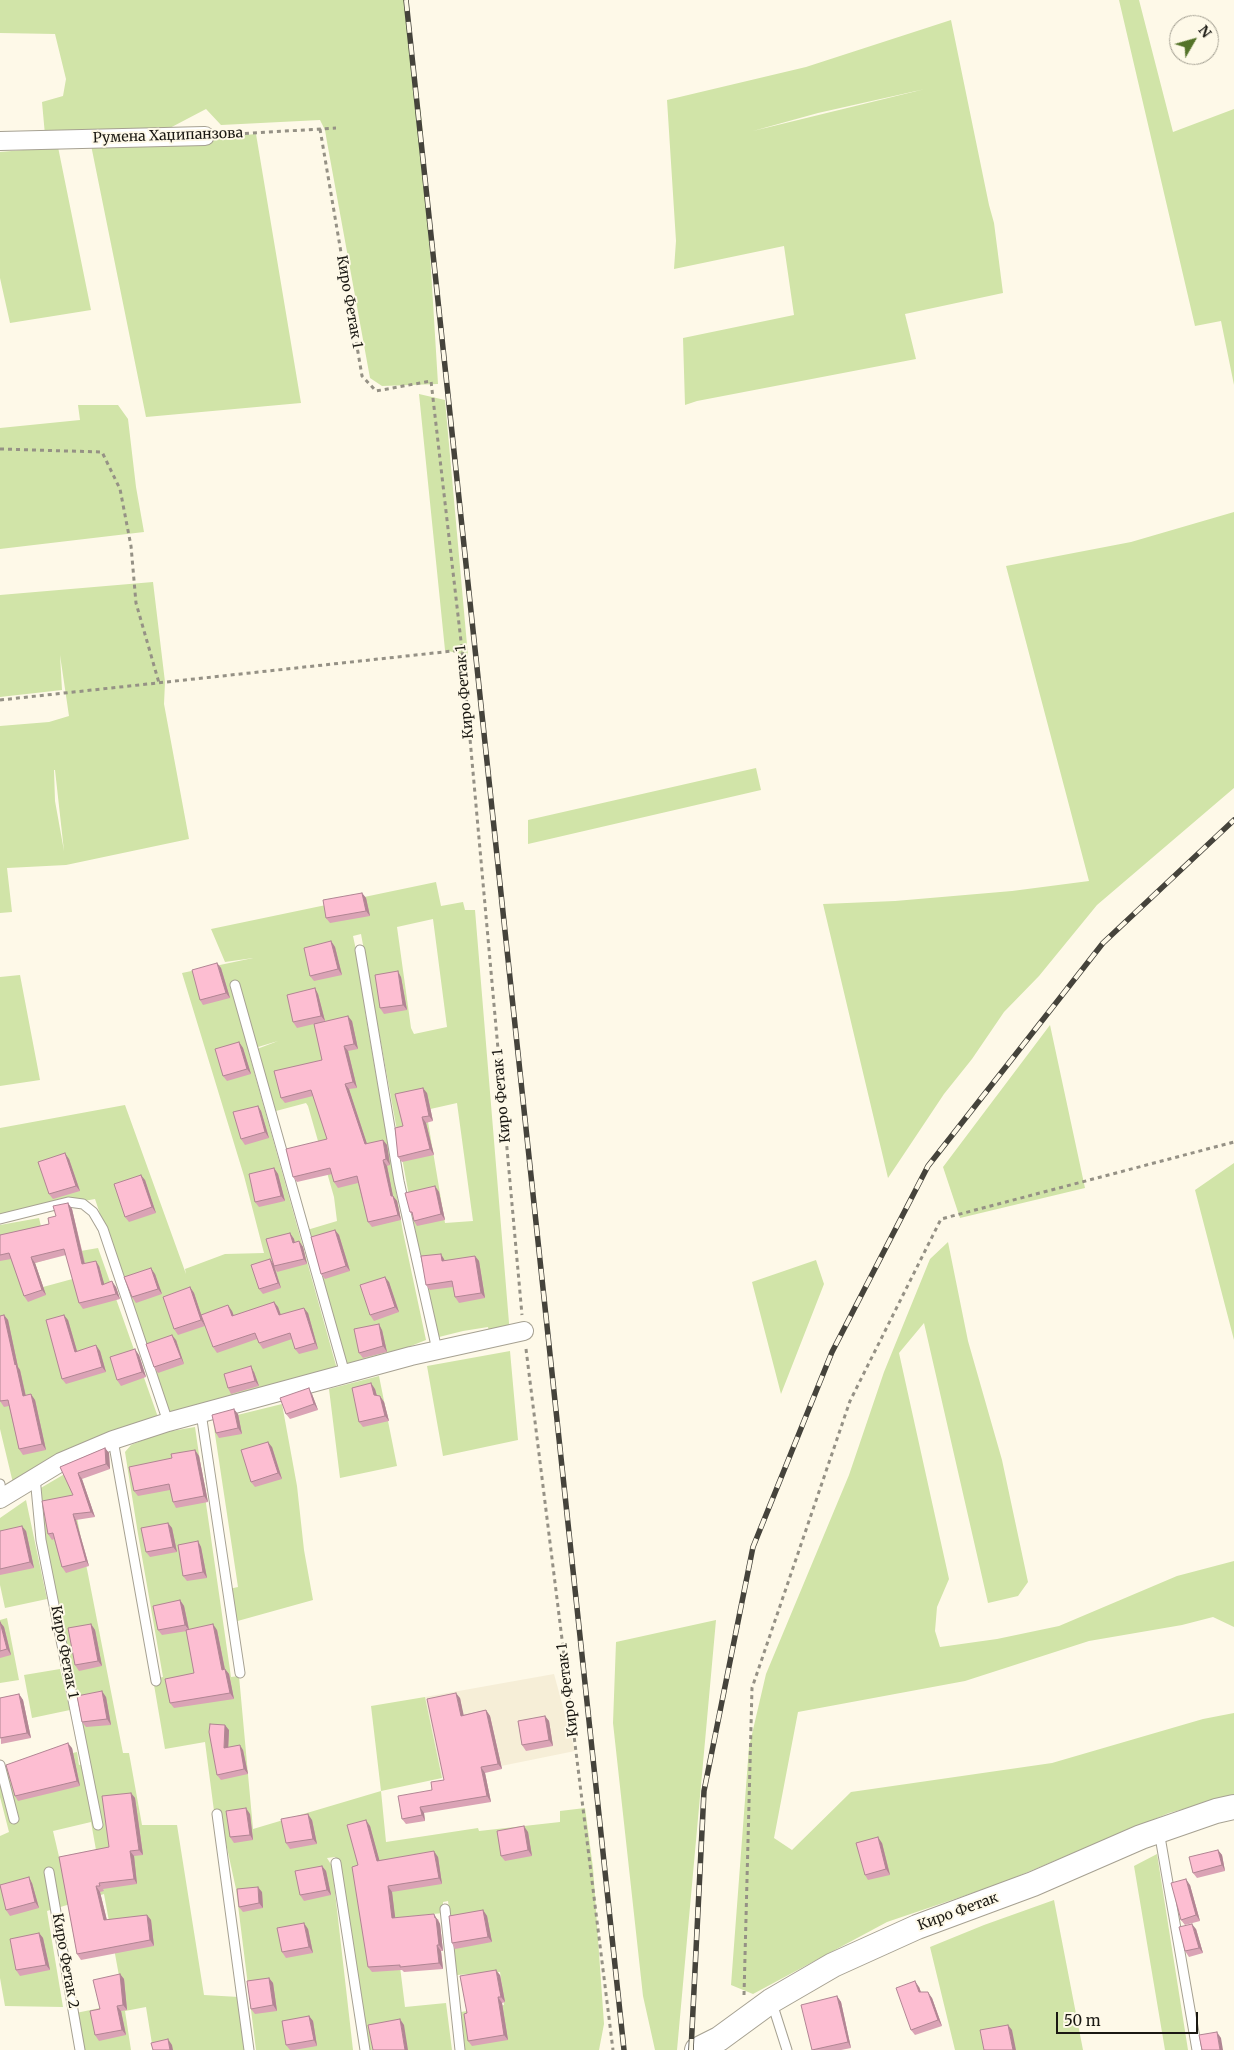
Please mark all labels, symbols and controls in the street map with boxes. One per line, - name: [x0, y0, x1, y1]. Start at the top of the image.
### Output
- north arrow: [1169, 15, 1219, 65]
- text: N: [1195, 21, 1216, 41]
- street label: Румена Хаџипанзова: [93, 125, 243, 147]
- street label: Киро Фетак 1: [333, 254, 365, 350]
- street label: Киро Фетак 1: [453, 644, 477, 740]
- street label: Киро Фетак 1: [490, 1048, 514, 1144]
- street label: Киро Фетак 1: [47, 1604, 81, 1700]
- street label: Киро Фетак 1: [554, 1642, 582, 1738]
- street label: Киро Фетак: [915, 1890, 1001, 1934]
- street label: Киро Фетак 2: [48, 1912, 82, 2010]
- scale bar: [1059, 2002, 1202, 2034]
- text: 50 m: [1064, 2011, 1101, 2030]

